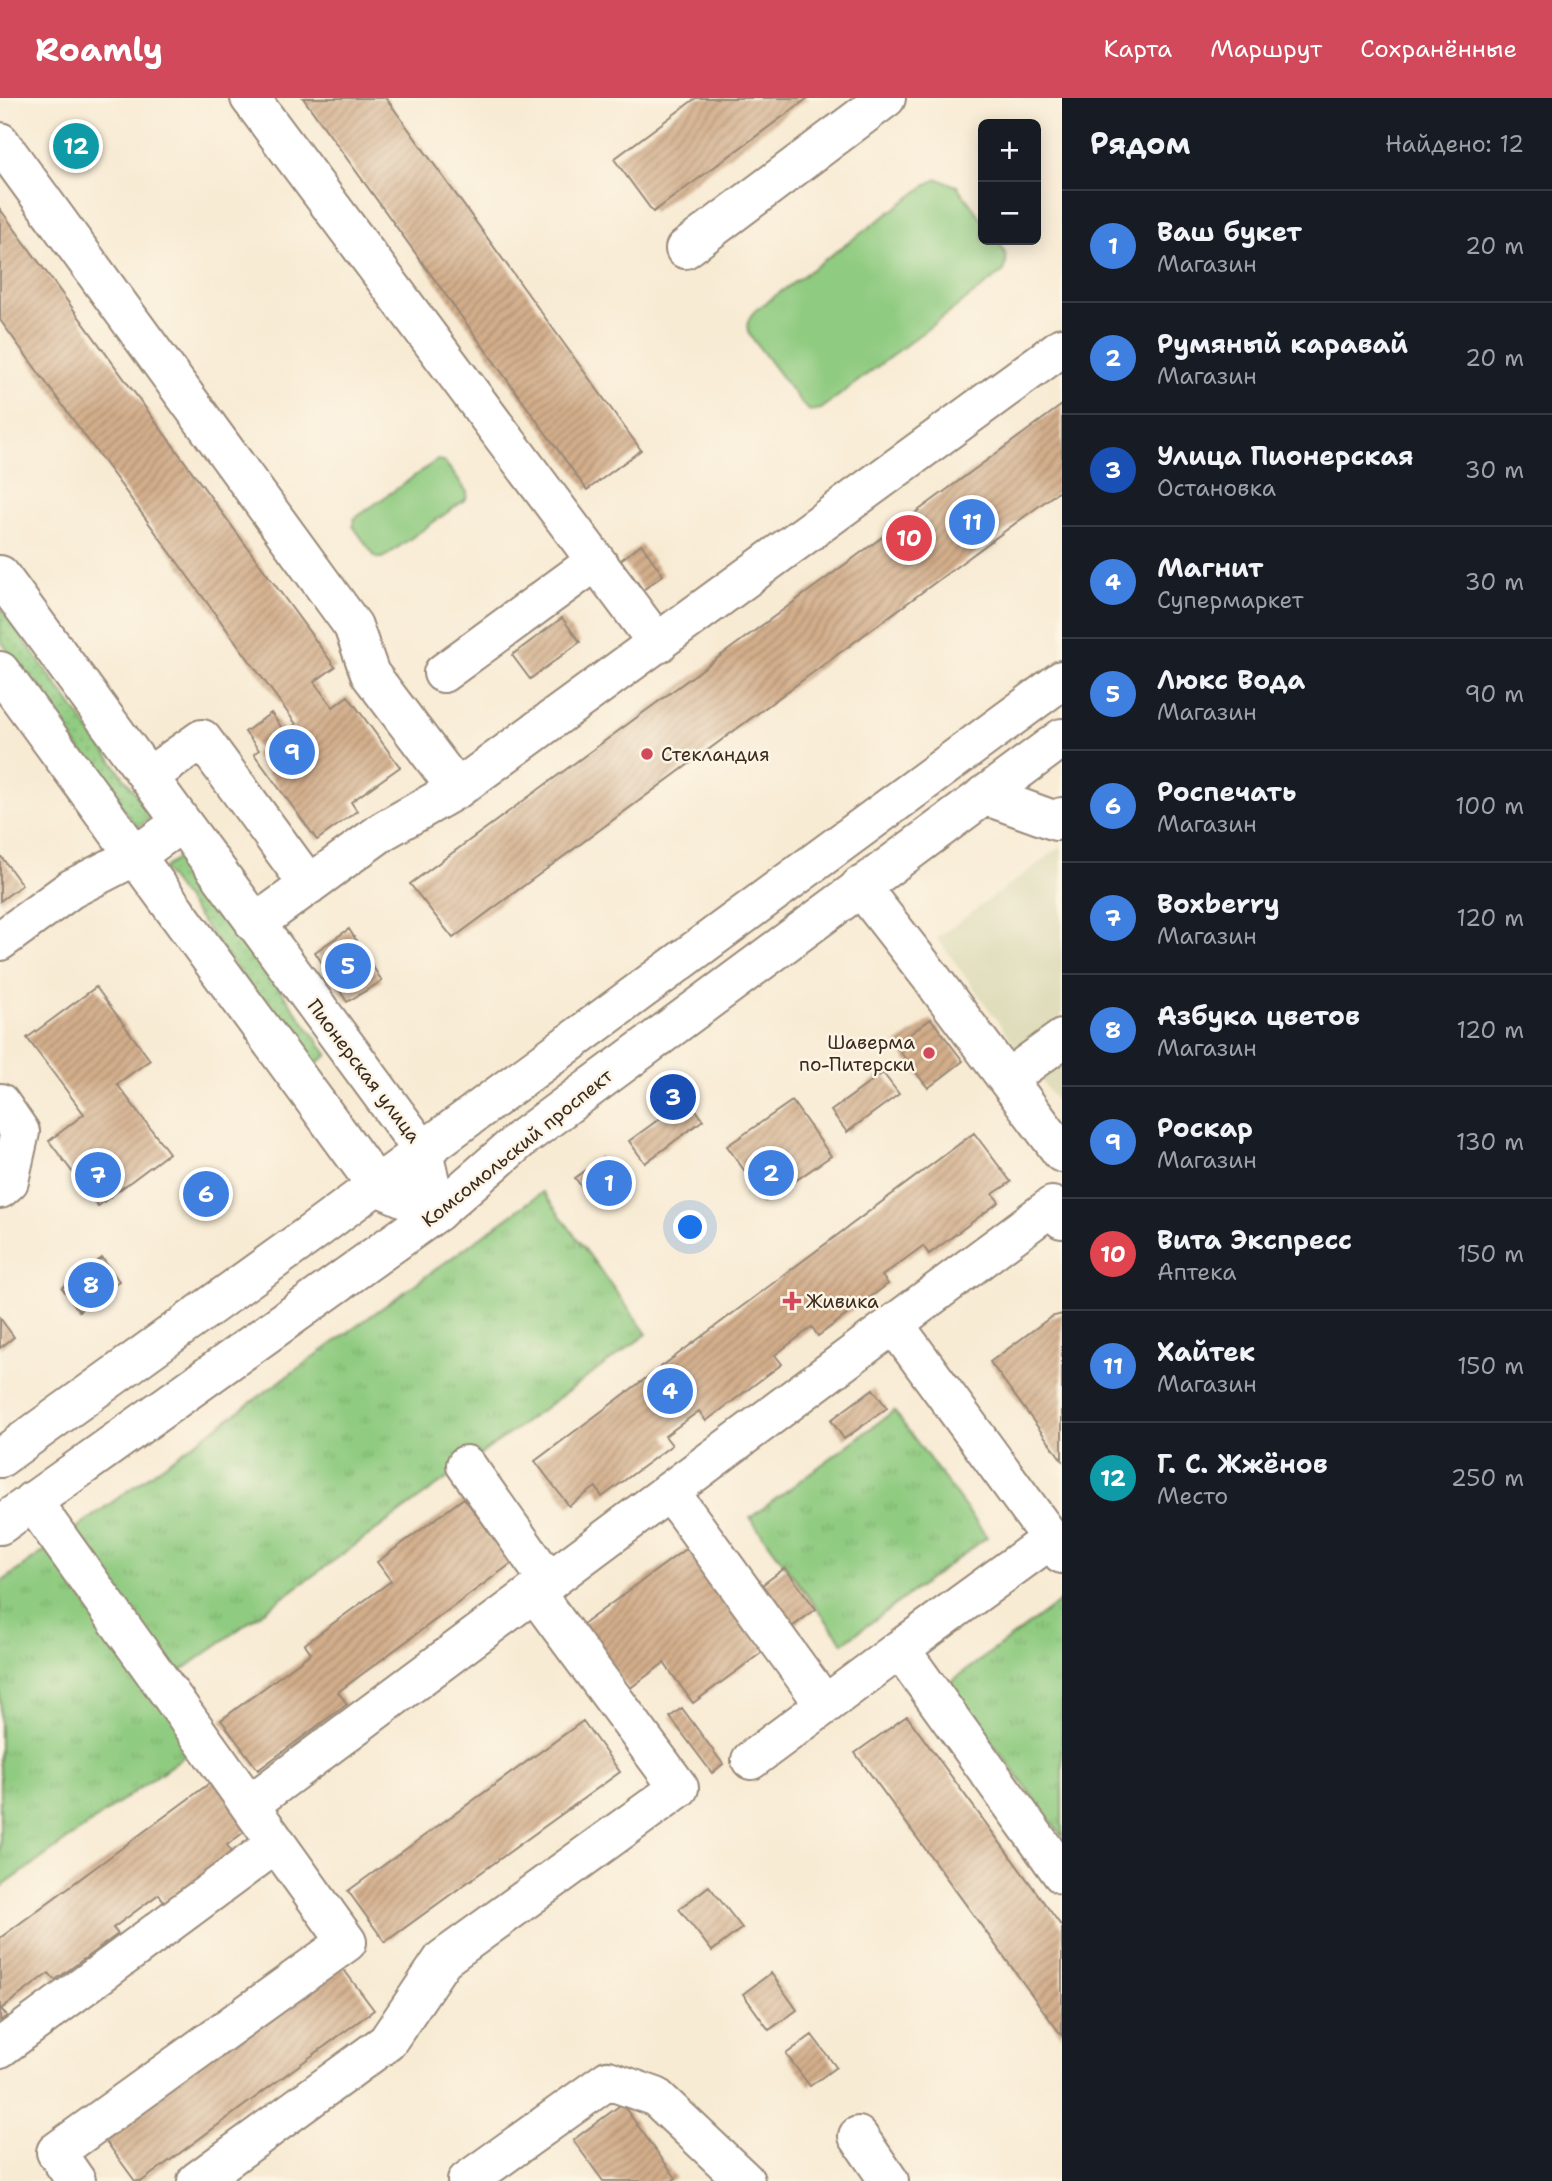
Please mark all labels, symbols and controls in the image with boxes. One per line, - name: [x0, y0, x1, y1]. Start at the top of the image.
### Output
- text: Roamly: [35, 27, 163, 72]
- text: Карта: [1104, 33, 1172, 65]
- text: Маршрут: [1210, 33, 1322, 65]
- text: Сохранённые: [1360, 33, 1517, 65]
- map controls: [978, 119, 1041, 245]
- button: +: [978, 119, 1041, 182]
- pin: 12: [53, 120, 99, 172]
- text: Рядом: [1090, 123, 1190, 164]
- text: Найдено: 12: [1385, 129, 1524, 159]
- button: −: [978, 182, 1041, 245]
- text: Ваш букет: [1157, 214, 1302, 249]
- text: 1: [1108, 231, 1118, 261]
- text: 20 m: [1465, 231, 1524, 261]
- text: Магазин: [1157, 249, 1257, 279]
- text: Румяный каравай: [1157, 326, 1408, 361]
- text: 2: [1105, 343, 1121, 373]
- text: 20 m: [1465, 343, 1524, 373]
- text: Магазин: [1157, 361, 1257, 391]
- text: Улица Пионерская: [1157, 438, 1414, 473]
- text: 3: [1105, 455, 1121, 485]
- text: 30 m: [1465, 455, 1524, 485]
- text: Остановка: [1157, 473, 1276, 503]
- pin: 11: [949, 496, 995, 548]
- pin: 10: [886, 512, 932, 564]
- text: Магнит: [1157, 550, 1263, 585]
- text: 4: [1105, 567, 1121, 597]
- text: 30 m: [1465, 567, 1524, 597]
- text: Супермаркет: [1157, 585, 1304, 615]
- text: Люкс Вода: [1157, 662, 1305, 697]
- text: 5: [1106, 679, 1120, 709]
- text: 90 m: [1464, 679, 1524, 709]
- text: Магазин: [1157, 697, 1257, 727]
- pin: 9: [269, 726, 315, 778]
- place label: Стекландия: [661, 742, 770, 767]
- marker: Стекландия: [639, 746, 655, 762]
- text: Роспечать: [1157, 774, 1296, 809]
- text: 6: [1105, 791, 1121, 821]
- text: 100 m: [1455, 791, 1524, 821]
- text: Магазин: [1157, 809, 1257, 839]
- text: Boxberry: [1157, 886, 1280, 921]
- text: 7: [1105, 903, 1121, 933]
- text: 120 m: [1456, 903, 1524, 933]
- text: Магазин: [1157, 921, 1257, 951]
- pin: 5: [325, 940, 371, 992]
- street label: Пионерская улица: [302, 994, 426, 1148]
- text: Азбука цветов: [1157, 998, 1360, 1033]
- text: 8: [1105, 1015, 1121, 1045]
- text: 120 m: [1456, 1015, 1524, 1045]
- place label: Шаверма по-Питерски: [799, 1030, 915, 1077]
- text: Магазин: [1157, 1033, 1257, 1063]
- marker: Шаверма по-Питерски: [921, 1045, 937, 1061]
- street label: Комсомольский проспект: [416, 1063, 618, 1233]
- pin: 3: [650, 1071, 696, 1123]
- text: Роскар: [1157, 1110, 1253, 1145]
- text: 9: [1105, 1127, 1121, 1157]
- text: 130 m: [1456, 1127, 1524, 1157]
- text: Магазин: [1157, 1145, 1257, 1175]
- pin: 2: [748, 1147, 794, 1199]
- pin: 7: [75, 1149, 121, 1201]
- pin: 1: [586, 1157, 632, 1209]
- pin: 6: [183, 1168, 229, 1220]
- your location: [673, 1210, 707, 1244]
- text: Вита Экспресс: [1157, 1222, 1352, 1257]
- text: 10: [1100, 1239, 1126, 1269]
- text: 150 m: [1457, 1239, 1524, 1269]
- text: Аптека: [1157, 1257, 1237, 1287]
- pin: 8: [68, 1259, 114, 1311]
- place label: Живика: [806, 1289, 879, 1314]
- marker: Живика: [784, 1293, 800, 1309]
- text: Хайтек: [1157, 1334, 1255, 1369]
- text: 11: [1103, 1351, 1123, 1381]
- text: 150 m: [1457, 1351, 1524, 1381]
- pin: 4: [647, 1365, 693, 1417]
- text: Магазин: [1157, 1369, 1257, 1399]
- text: Г. С. Жжёнов: [1157, 1446, 1328, 1481]
- text: 12: [1100, 1463, 1126, 1493]
- text: 250 m: [1451, 1463, 1524, 1493]
- text: Место: [1157, 1481, 1228, 1511]

